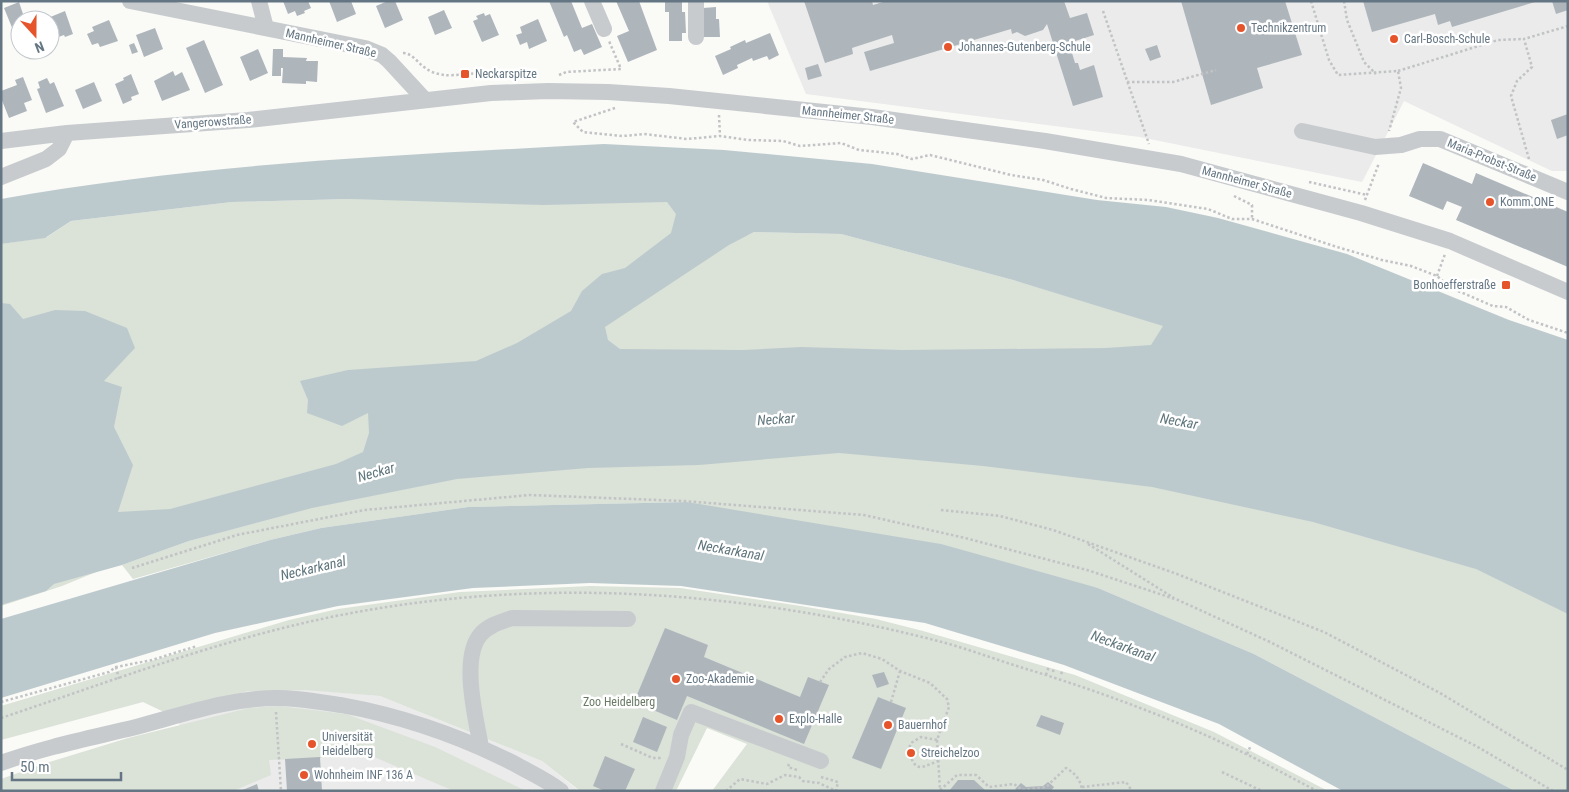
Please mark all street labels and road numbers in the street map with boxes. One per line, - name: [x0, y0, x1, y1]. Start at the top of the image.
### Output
- street label: Mannheimer Straße: [284, 26, 378, 60]
- street label: Mannheimer Straße: [801, 103, 895, 127]
- street label: Vangerowstraße: [174, 112, 252, 132]
- street label: Maria-Probst-Straße: [1445, 136, 1539, 184]
- street label: Mannheimer Straße: [1201, 163, 1294, 201]

